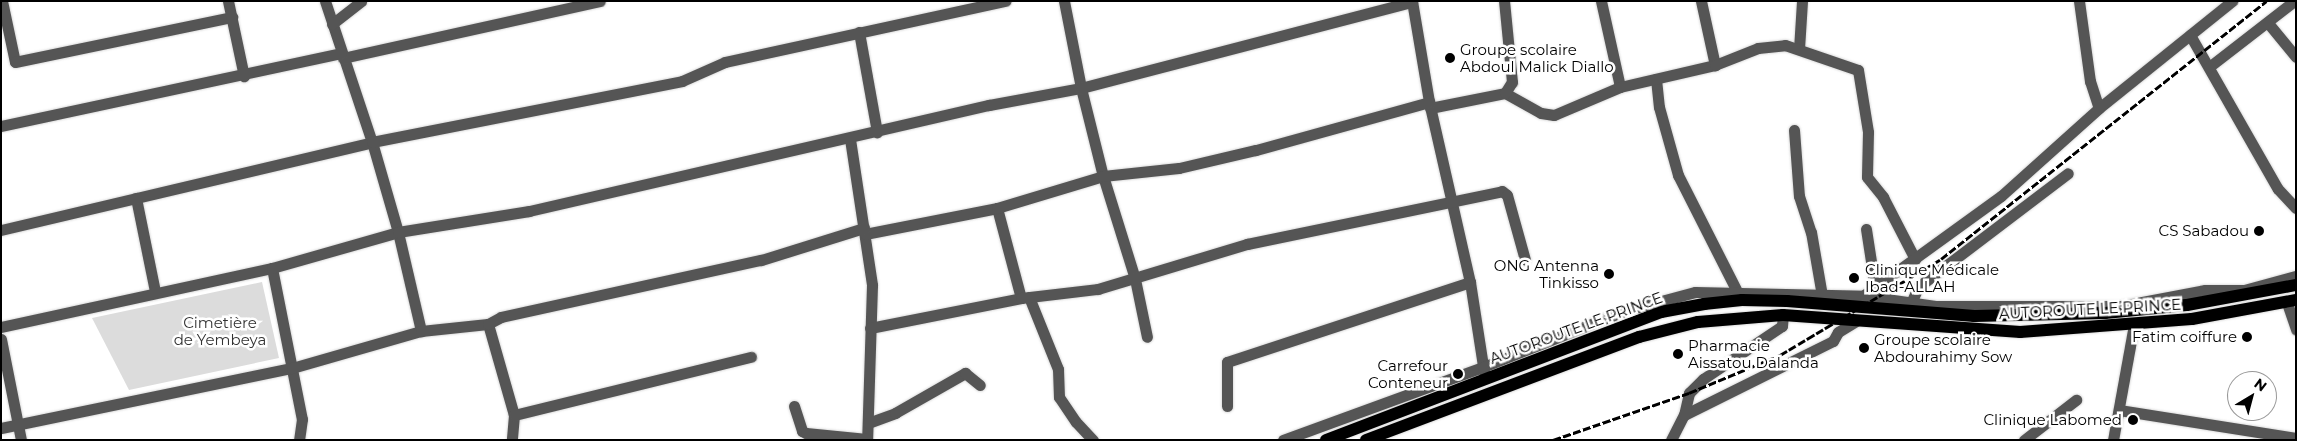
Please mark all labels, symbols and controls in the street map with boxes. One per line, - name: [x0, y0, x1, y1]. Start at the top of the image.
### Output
- place label: Groupe scolaire Abdoul Malick Diallo: [1460, 40, 1614, 75]
- marker: Groupe scolaire Abdoul Malick Diallo: [1444, 52, 1456, 64]
- place label: CS Sabadou: [2159, 222, 2249, 240]
- marker: CS Sabadou: [2253, 225, 2265, 237]
- place label: ONG Antenna Tinkisso: [1494, 256, 1599, 291]
- place label: Clinique Médicale Ibad-ALLAH: [1865, 260, 1999, 295]
- marker: ONG Antenna Tinkisso: [1603, 268, 1615, 280]
- marker: Clinique Médicale Ibad-ALLAH: [1847, 271, 1861, 285]
- street label: AUTOROUTE LE PRINCE: [1487, 288, 1665, 368]
- street label: AUTOROUTE LE PRINCE: [1998, 295, 2182, 323]
- park label: Cimetière de Yembeya: [174, 313, 266, 348]
- place label: Fatim coiffure: [2132, 328, 2237, 346]
- place label: Groupe scolaire Abdourahimy Sow: [1874, 330, 2012, 365]
- marker: Fatim coiffure: [2241, 331, 2253, 343]
- place label: Pharmacie Aissatou Dalanda: [1688, 336, 1819, 371]
- marker: Groupe scolaire Abdourahimy Sow: [1858, 342, 1870, 354]
- marker: Pharmacie Aissatou Dalanda: [1672, 348, 1684, 360]
- place label: Carrefour Conteneur: [1368, 356, 1448, 391]
- marker: Carrefour Conteneur: [1452, 368, 1464, 380]
- north arrow: [2227, 371, 2277, 421]
- text: N: [2250, 374, 2270, 395]
- place label: Clinique Labomed: [1983, 411, 2122, 429]
- marker: Clinique Labomed: [2126, 413, 2140, 427]

